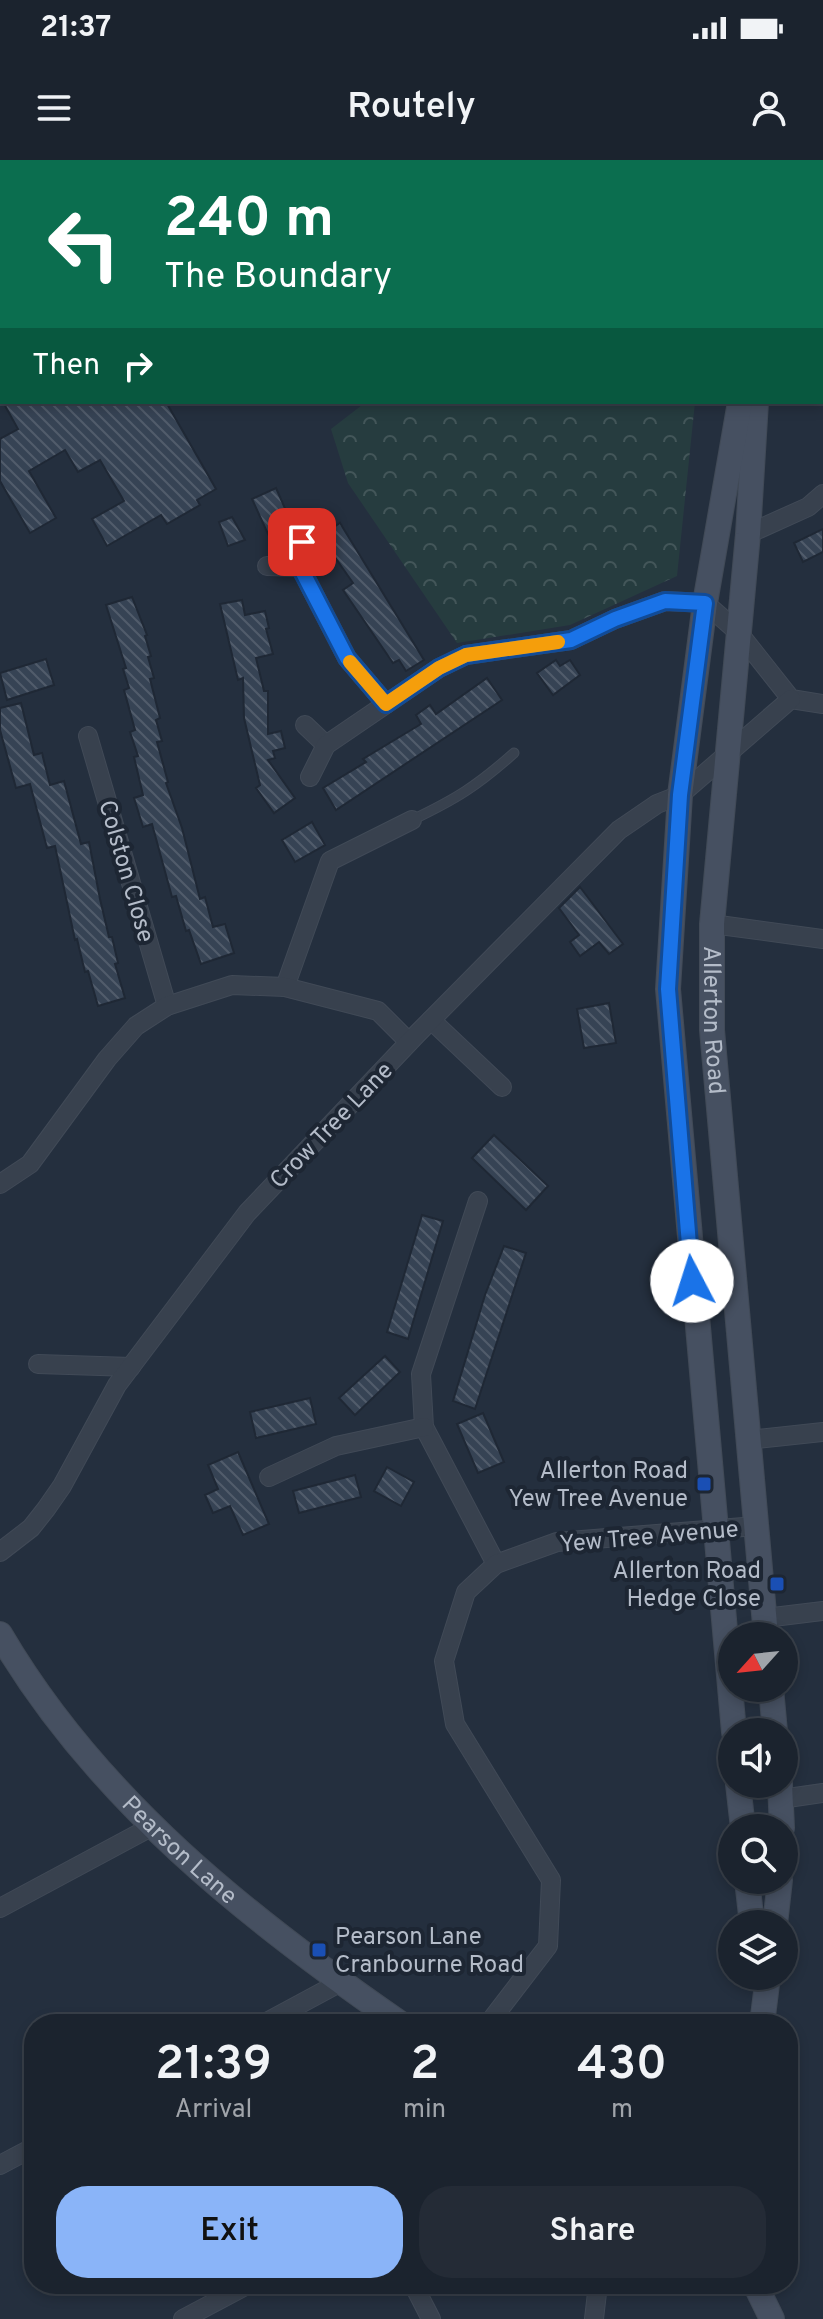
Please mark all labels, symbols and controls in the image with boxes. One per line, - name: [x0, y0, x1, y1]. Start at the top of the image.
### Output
- text: 21:37: [40, 10, 111, 47]
- text: Routely: [347, 85, 476, 131]
- icon: menu: [32, 86, 76, 130]
- icon: person: [747, 86, 791, 130]
- text: 240 m: [164, 186, 334, 256]
- icon: left: [32, 192, 136, 296]
- text: The Boundary: [164, 255, 392, 301]
- icon: right: [116, 344, 160, 388]
- text: Then: [32, 348, 100, 385]
- pin: [268, 508, 336, 576]
- icon: arrive: [280, 520, 324, 564]
- street label: Colston Close: [90, 797, 160, 946]
- street label: Allerton Road: [695, 946, 731, 1096]
- street label: Crow Tree Lane: [264, 1057, 401, 1196]
- position arrow: [650, 1239, 734, 1323]
- place label: Allerton Road Yew Tree Avenue: [509, 1457, 688, 1515]
- marker: Allerton Road Yew Tree Avenue: [695, 1475, 713, 1493]
- street label: Yew Tree Avenue: [558, 1515, 740, 1561]
- place label: Allerton Road Hedge Close: [612, 1557, 761, 1615]
- marker: Allerton Road Hedge Close: [768, 1575, 786, 1593]
- north arrow: [718, 1622, 798, 1702]
- map controls: [718, 1622, 798, 1990]
- button: sound: [718, 1718, 798, 1798]
- street label: Pearson Lane: [114, 1790, 242, 1912]
- button: search: [718, 1814, 798, 1894]
- button: layers: [718, 1910, 798, 1990]
- place label: Pearson Lane Cranbourne Road: [335, 1923, 524, 1981]
- marker: Pearson Lane Cranbourne Road: [310, 1941, 328, 1959]
- text: 21:39: [155, 2036, 272, 2096]
- text: 2: [410, 2036, 439, 2096]
- text: 430: [577, 2036, 667, 2096]
- text: Arrival: [175, 2094, 252, 2127]
- text: min: [403, 2094, 446, 2127]
- text: m: [611, 2094, 633, 2127]
- button: Exit: [56, 2186, 403, 2278]
- button: Share: [419, 2186, 766, 2278]

